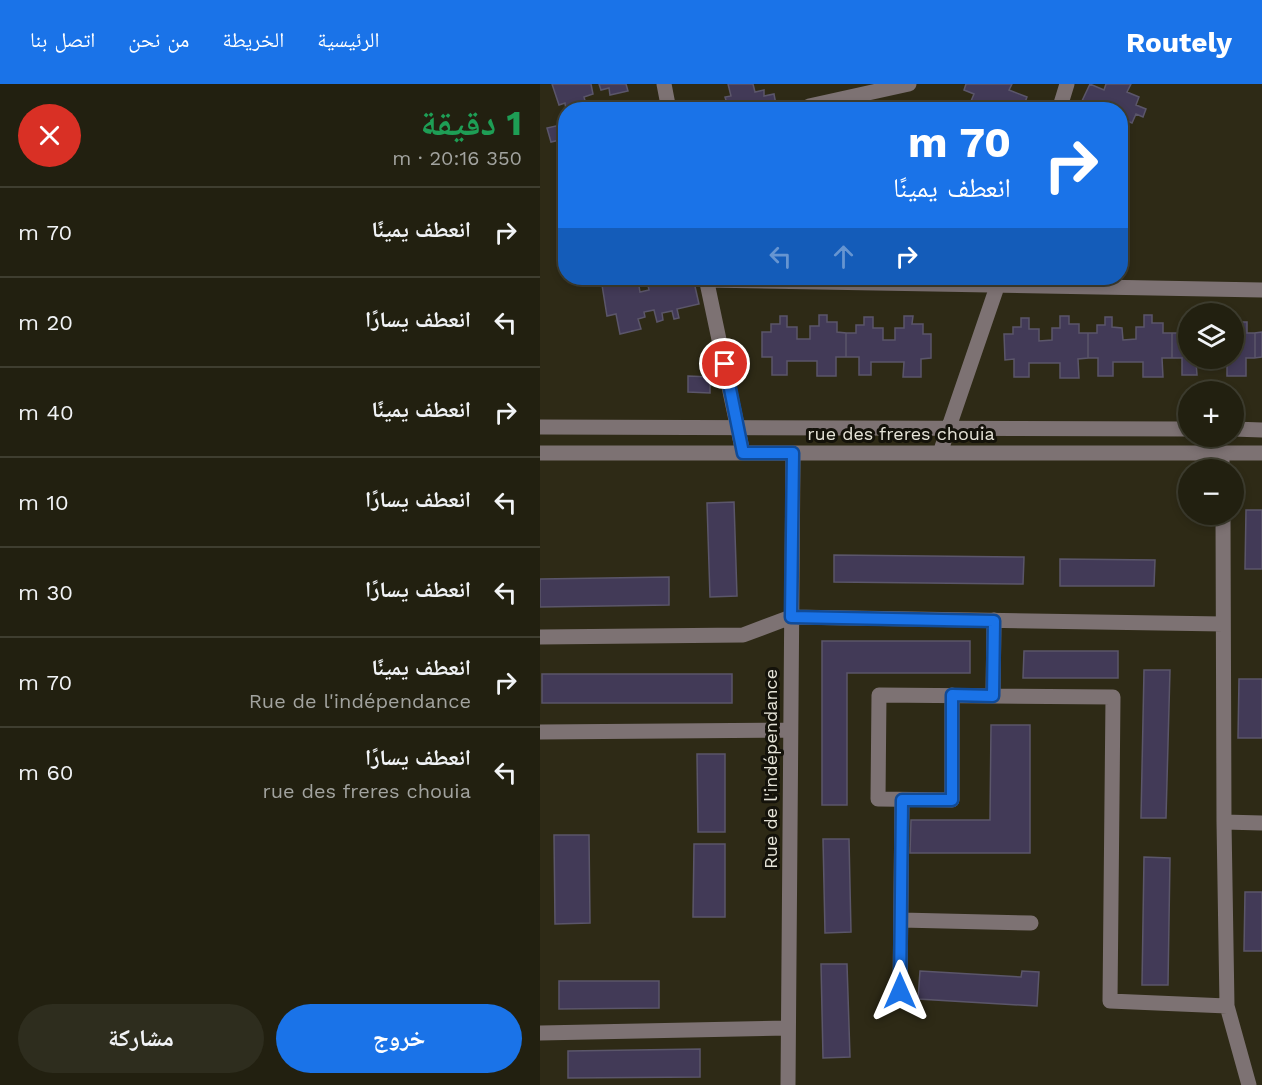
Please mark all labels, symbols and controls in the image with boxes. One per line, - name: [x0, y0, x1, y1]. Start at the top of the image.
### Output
- text: Routely: [1126, 26, 1232, 59]
- text: اتصل بنا: [30, 27, 95, 52]
- text: من نحن: [128, 27, 189, 52]
- text: الخريطة: [222, 27, 284, 52]
- text: الرئيسية: [317, 27, 380, 52]
- text: 1 دقيقة: [421, 102, 522, 144]
- button: close: [18, 104, 81, 167]
- text: 70 m: [908, 118, 1011, 167]
- icon: right: [1032, 126, 1110, 204]
- text: 350 m · 20:16: [392, 146, 522, 170]
- text: انعطف يمينًا: [893, 172, 1011, 204]
- icon: right: [489, 216, 522, 249]
- text: انعطف يمينًا: [371, 217, 471, 242]
- text: 70 m: [18, 220, 72, 245]
- icon: left: [764, 240, 797, 273]
- icon: ahead: [827, 240, 860, 273]
- icon: right: [890, 240, 923, 273]
- map controls: [1178, 303, 1244, 525]
- button: layers: [1178, 303, 1244, 369]
- icon: left: [489, 306, 522, 339]
- text: انعطف يسارًا: [365, 307, 471, 332]
- text: 20 m: [18, 310, 73, 335]
- pin: [699, 338, 750, 389]
- icon: arrive: [708, 347, 741, 380]
- button: +: [1178, 381, 1244, 447]
- icon: right: [489, 396, 522, 429]
- text: انعطف يمينًا: [371, 397, 471, 422]
- text: 40 m: [18, 400, 74, 425]
- street label: rue des freres chouia: [807, 423, 995, 444]
- button: −: [1178, 459, 1244, 525]
- icon: left: [489, 486, 522, 519]
- text: انعطف يسارًا: [365, 487, 471, 512]
- text: 10 m: [18, 490, 69, 515]
- icon: left: [489, 576, 522, 609]
- text: انعطف يسارًا: [365, 577, 471, 602]
- text: 30 m: [18, 580, 73, 605]
- text: انعطف يمينًا: [371, 655, 471, 680]
- icon: right: [489, 666, 522, 699]
- street label: Rue de l'indépendance: [760, 669, 781, 869]
- text: 70 m: [18, 670, 72, 695]
- text: Rue de l'indépendance: [249, 689, 471, 713]
- text: انعطف يسارًا: [365, 745, 471, 770]
- icon: left: [489, 756, 522, 789]
- text: 60 m: [18, 760, 74, 785]
- text: rue des freres chouia: [263, 779, 471, 803]
- position arrow: [868, 959, 932, 1023]
- button: مشاركة: [18, 1004, 264, 1073]
- button: خروج: [276, 1004, 522, 1073]

